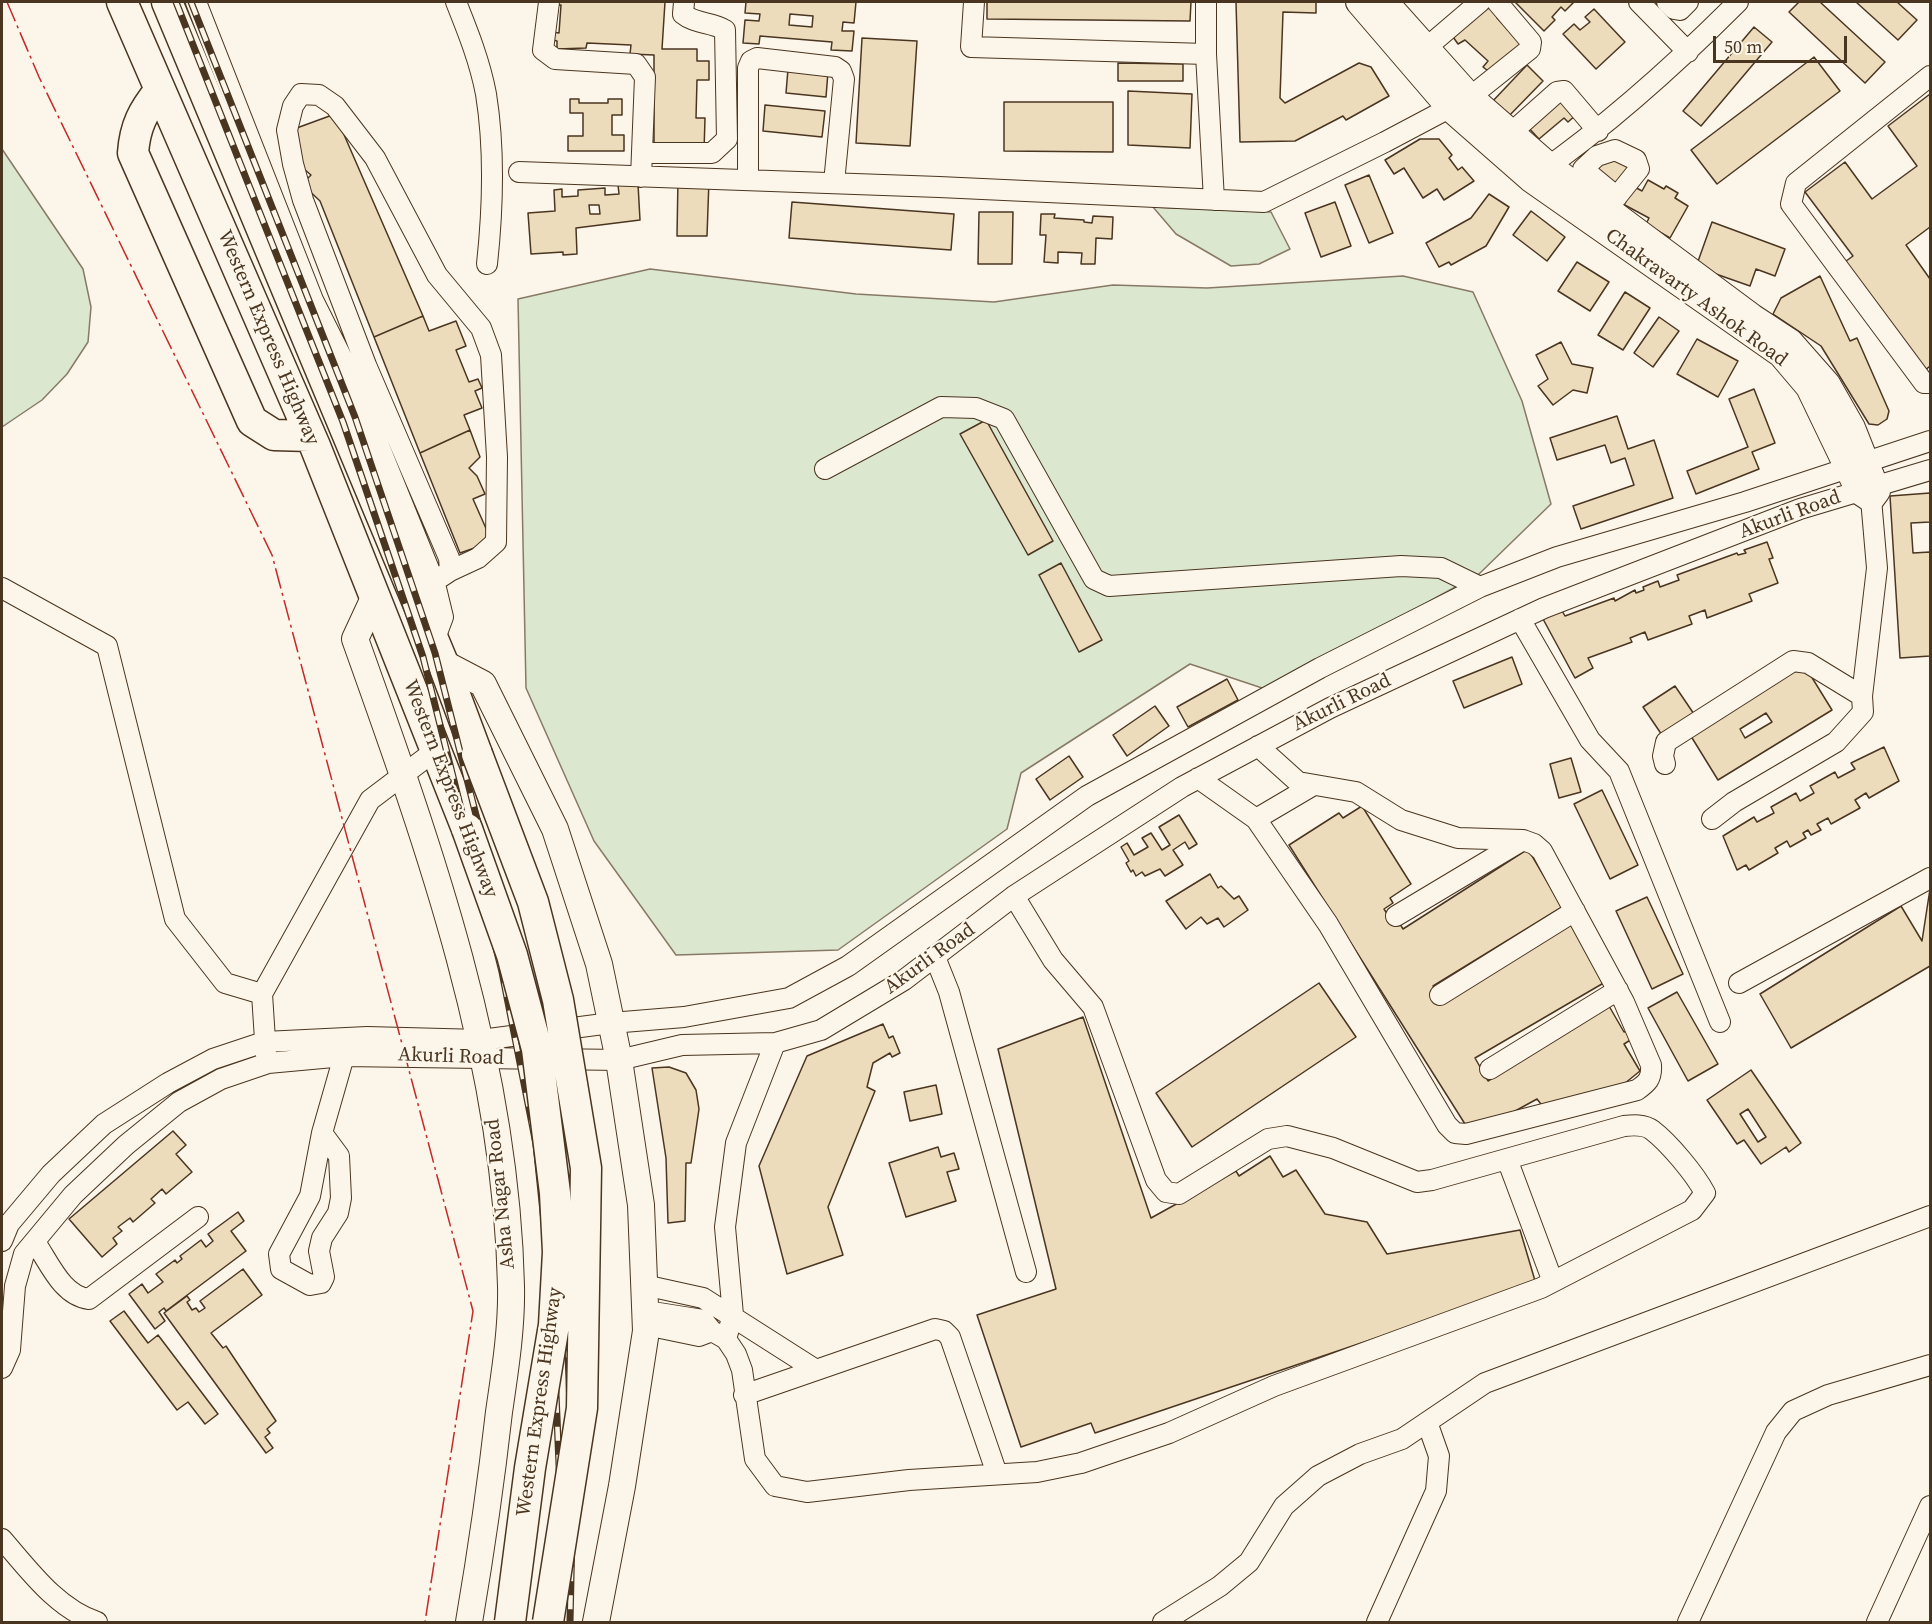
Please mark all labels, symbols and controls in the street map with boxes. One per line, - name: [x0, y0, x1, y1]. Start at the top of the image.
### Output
- scale bar: [1716, 24, 1850, 62]
- text: 50 m: [1724, 34, 1762, 59]
- street label: Chakravarty Ashok Road: [1600, 224, 1792, 372]
- street label: Western Express Highway: [212, 227, 324, 449]
- street label: Akurli Road: [1736, 486, 1844, 544]
- street label: Akurli Road: [1289, 669, 1395, 737]
- street label: Western Express Highway: [397, 677, 503, 901]
- street label: Akurli Road: [880, 918, 980, 1000]
- street label: Akurli Road: [398, 1043, 504, 1071]
- street label: Asha Nagar Road: [481, 1117, 521, 1271]
- street label: Western Express Highway: [512, 1286, 568, 1518]

